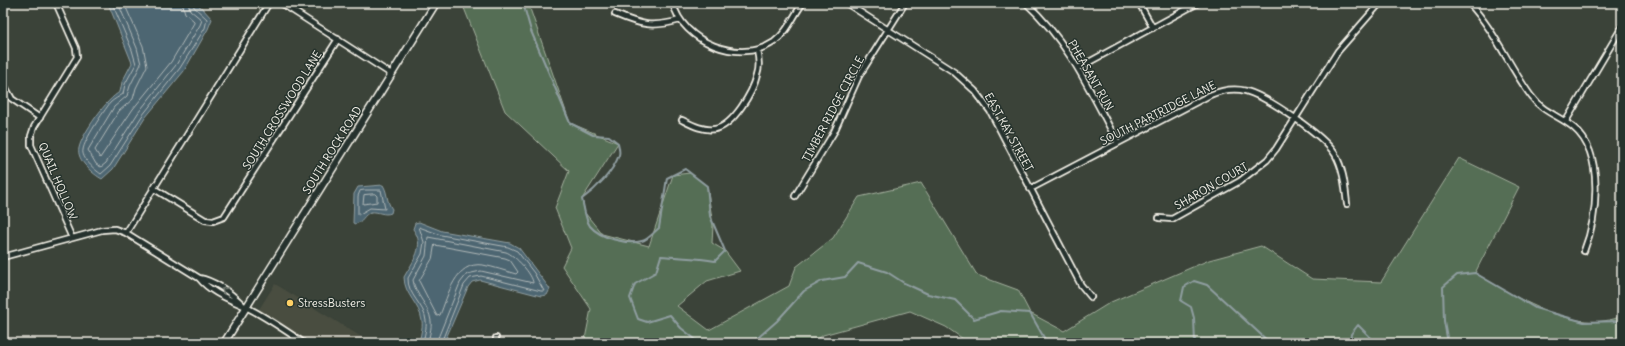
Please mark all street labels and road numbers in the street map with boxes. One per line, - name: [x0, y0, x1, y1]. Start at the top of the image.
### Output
- street label: PHEASANT RUN: [1065, 37, 1117, 113]
- street label: SOUTH CROSSWOOD LANE: [240, 48, 324, 172]
- street label: TIMBER RIDGE CIRCLE: [799, 54, 867, 164]
- street label: SOUTH PARTRIDGE LANE: [1098, 78, 1218, 148]
- street label: EAST KAY STREET: [982, 90, 1036, 174]
- street label: SOUTH ROCK ROAD: [299, 103, 365, 196]
- street label: QUAIL HOLLOW: [35, 140, 81, 222]
- street label: SHARON COURT: [1172, 159, 1250, 213]

